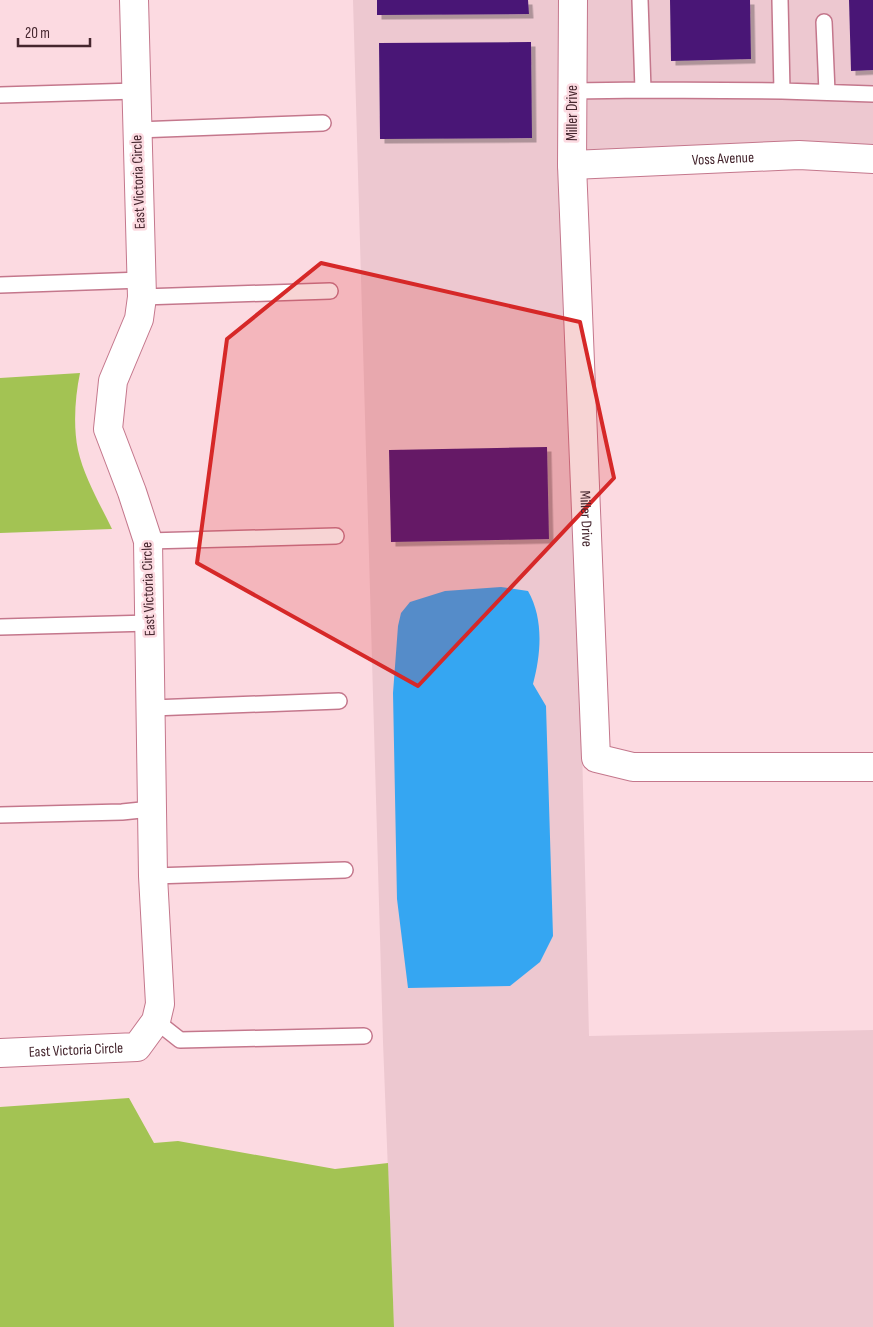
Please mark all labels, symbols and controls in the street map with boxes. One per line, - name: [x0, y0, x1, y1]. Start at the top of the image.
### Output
- scale bar: [18, 15, 90, 47]
- text: 20 m: [25, 24, 50, 43]
- street label: Miller Drive: [563, 85, 582, 141]
- street label: East Victoria Circle: [127, 134, 150, 229]
- street label: Voss Avenue: [691, 148, 754, 170]
- street label: Miller Drive: [575, 490, 596, 547]
- street label: East Victoria Circle: [137, 541, 160, 636]
- street label: East Victoria Circle: [28, 1039, 124, 1062]

